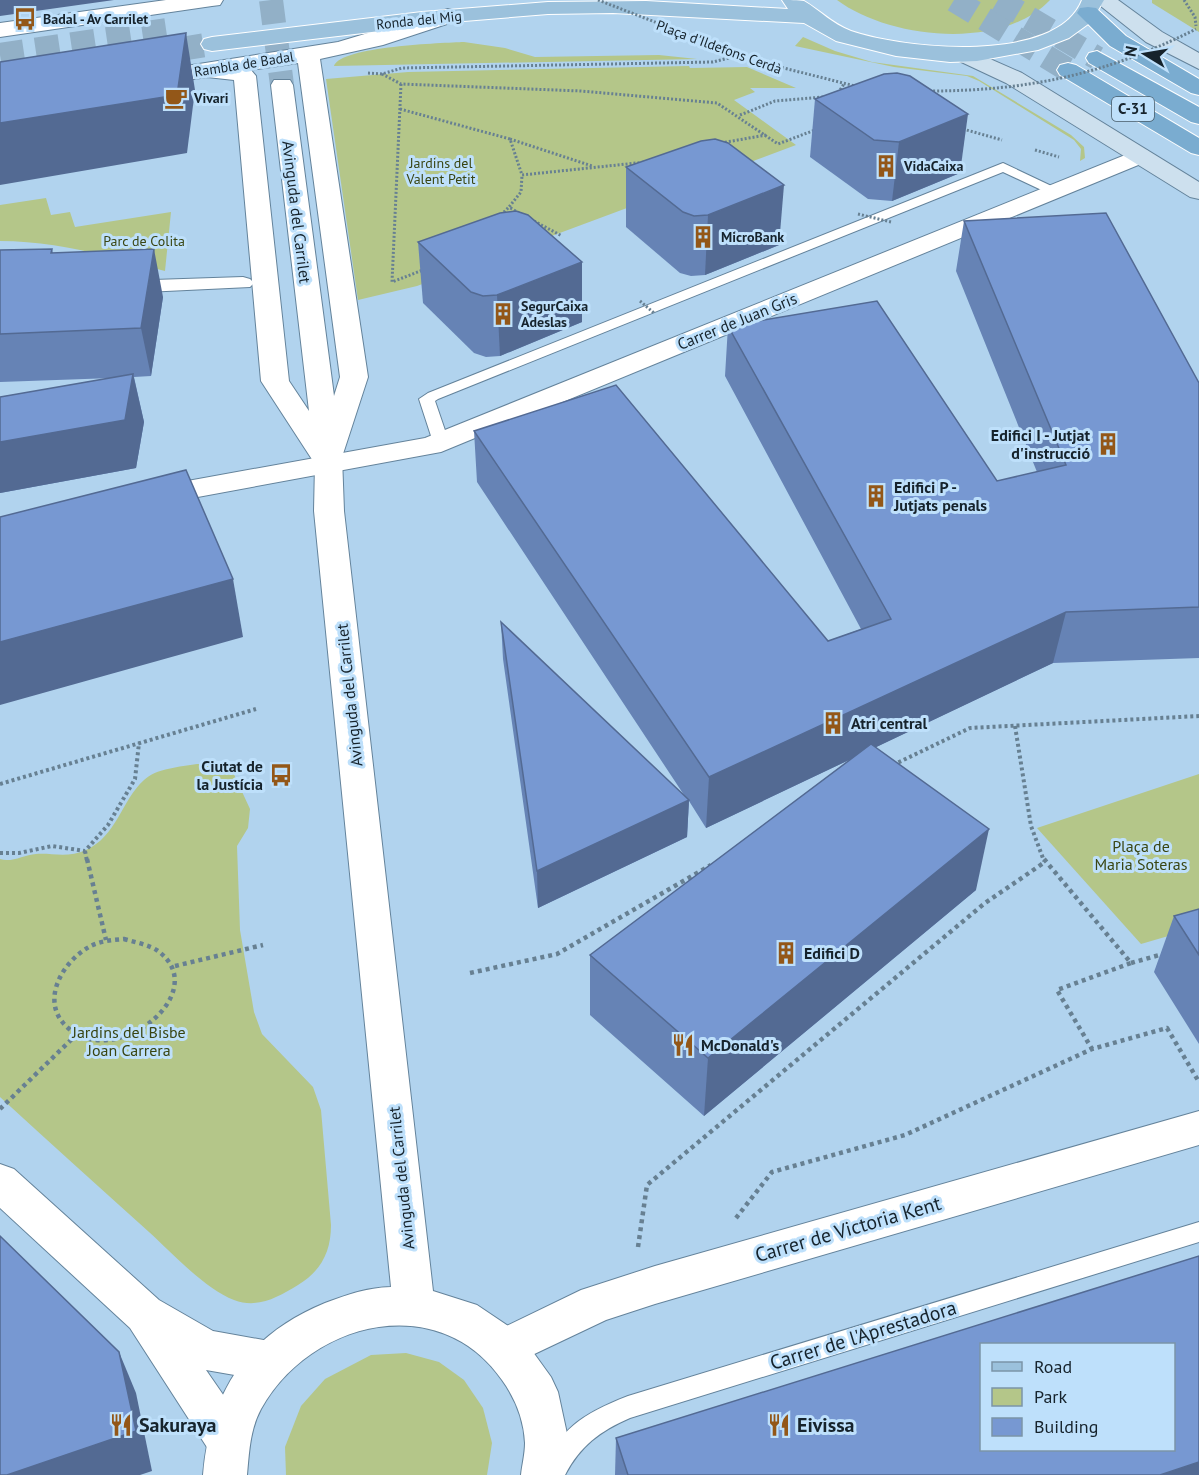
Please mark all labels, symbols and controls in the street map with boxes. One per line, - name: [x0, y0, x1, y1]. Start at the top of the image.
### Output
- bus stop icon: Badal - Av Carrilet: [12, 6, 38, 32]
- street label: Ronda del Mig: [375, 7, 463, 33]
- place label: Badal - Av Carrilet: [43, 10, 148, 28]
- street label: Plaça d'Ildefons Cerdà: [654, 16, 784, 78]
- north arrow: [1115, 24, 1175, 84]
- text: N: [1119, 44, 1141, 58]
- street label: Rambla de Badal: [193, 47, 295, 81]
- cafe icon: Vivari: [163, 85, 189, 111]
- place label: Vivari: [193, 89, 229, 107]
- road number: C-31: [1112, 97, 1154, 121]
- street label: Avinguda del Carrilet: [278, 140, 316, 285]
- building icon: VidaCaixa: [873, 153, 899, 179]
- park label: Jardins del Valent Petit: [405, 154, 476, 188]
- place label: VidaCaixa: [903, 157, 963, 175]
- building icon: MicroBank: [690, 224, 716, 250]
- place label: MicroBank: [721, 228, 784, 246]
- park label: Parc de Colita: [103, 232, 185, 250]
- street label: Carrer de Juan Gris: [674, 288, 800, 354]
- place label: SegurCaixa Adeslas: [521, 297, 588, 331]
- building icon: SegurCaixa Adeslas: [490, 301, 516, 327]
- place label: Edifici I - Jutjat d'instrucció: [991, 425, 1090, 463]
- building icon: Edifici I - Jutjat d'instrucció: [1095, 431, 1121, 457]
- place label: Edifici P - Jutjats penals: [893, 477, 987, 515]
- building icon: Edifici P - Jutjats penals: [863, 483, 889, 509]
- street label: Avinguda del Carrilet: [331, 622, 366, 767]
- building icon: Atri central: [820, 710, 846, 736]
- place label: Atri central: [851, 713, 927, 733]
- place label: Ciutat de la Justícia: [197, 756, 263, 794]
- bus stop icon: Ciutat de la Justícia: [268, 762, 294, 788]
- park label: Plaça de Maria Soteras: [1094, 836, 1188, 874]
- building icon: Edifici D: [773, 940, 799, 966]
- place label: Edifici D: [804, 943, 860, 963]
- park label: Jardins del Bisbe Joan Carrera: [71, 1022, 186, 1060]
- restaurant icon: McDonald's: [670, 1032, 696, 1058]
- place label: McDonald's: [701, 1035, 780, 1055]
- street label: Avinguda del Carrilet: [383, 1105, 418, 1250]
- street label: Carrer de Victoria Kent: [752, 1190, 944, 1268]
- street label: Carrer de l'Aprestadora: [767, 1294, 959, 1376]
- legend: [980, 1343, 1175, 1451]
- text: Road: [1034, 1355, 1072, 1378]
- text: Park: [1034, 1385, 1067, 1408]
- restaurant icon: Sakuraya: [108, 1412, 134, 1438]
- place label: Sakuraya: [139, 1412, 217, 1438]
- restaurant icon: Eivissa: [766, 1412, 792, 1438]
- place label: Eivissa: [797, 1412, 855, 1438]
- text: Building: [1034, 1415, 1098, 1438]

